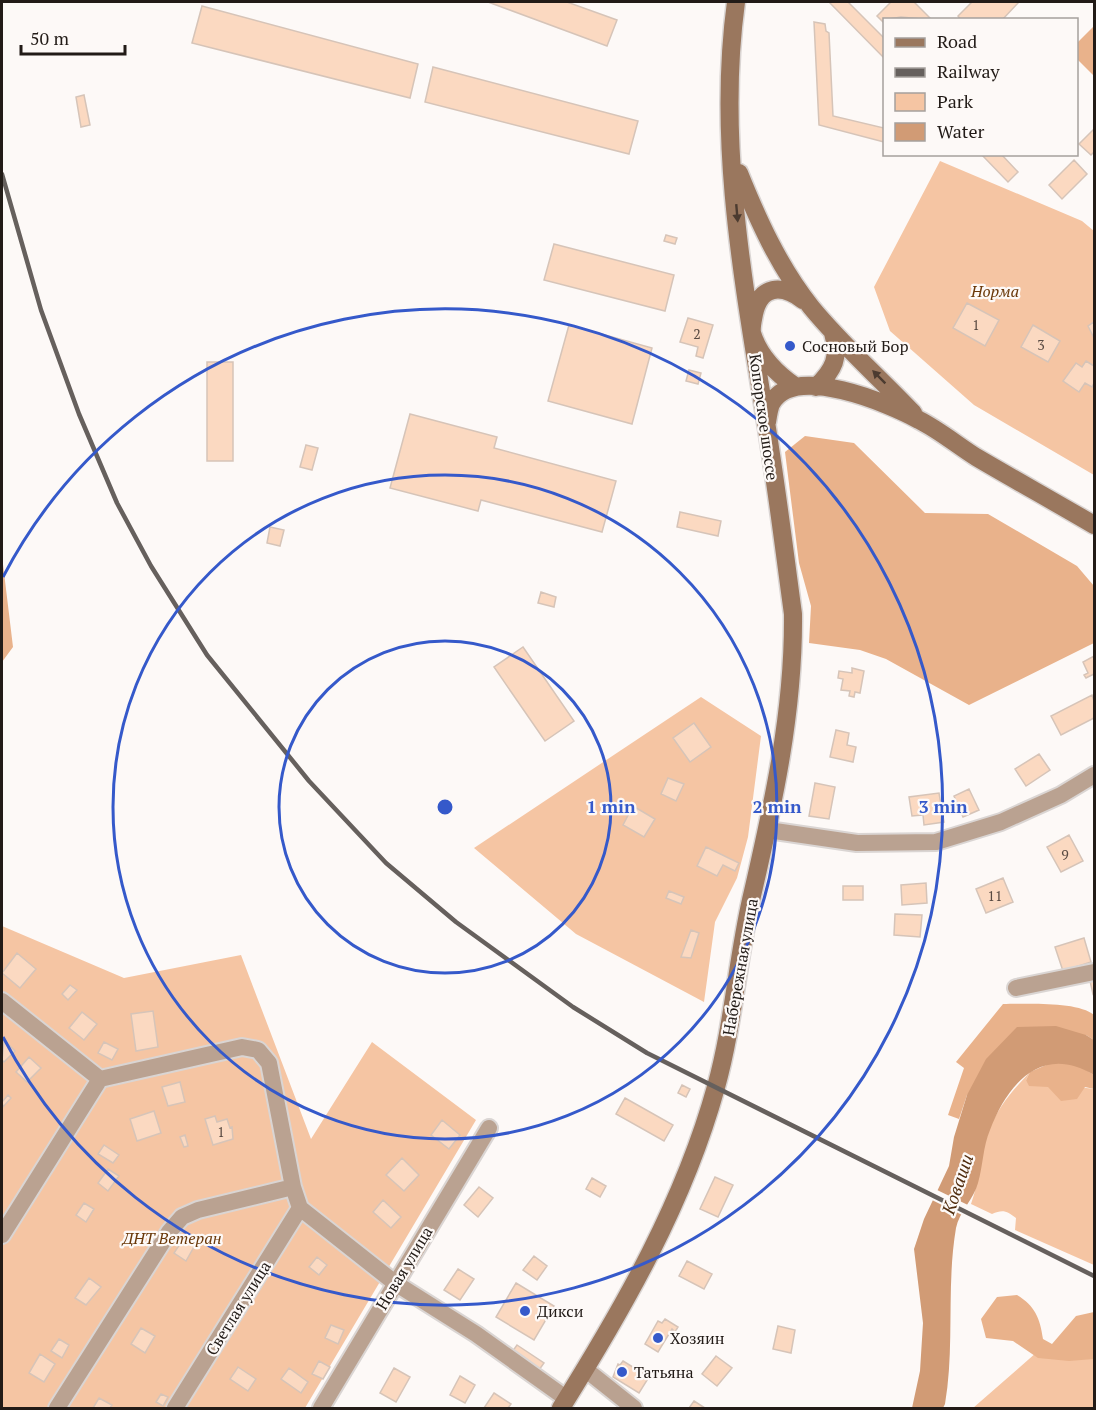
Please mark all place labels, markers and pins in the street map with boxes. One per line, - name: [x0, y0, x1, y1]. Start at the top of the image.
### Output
- place label: Сосновый Бор: [802, 335, 908, 357]
- marker: Сосновый Бор: [783, 339, 797, 353]
- centre of rings: [435, 797, 455, 817]
- place label: Дикси: [537, 1300, 584, 1322]
- marker: Дикси: [518, 1304, 532, 1318]
- place label: Хозяин: [670, 1327, 725, 1349]
- marker: Хозяин: [651, 1331, 665, 1345]
- place label: Татьяна: [634, 1361, 694, 1383]
- marker: Татьяна: [615, 1365, 629, 1379]

